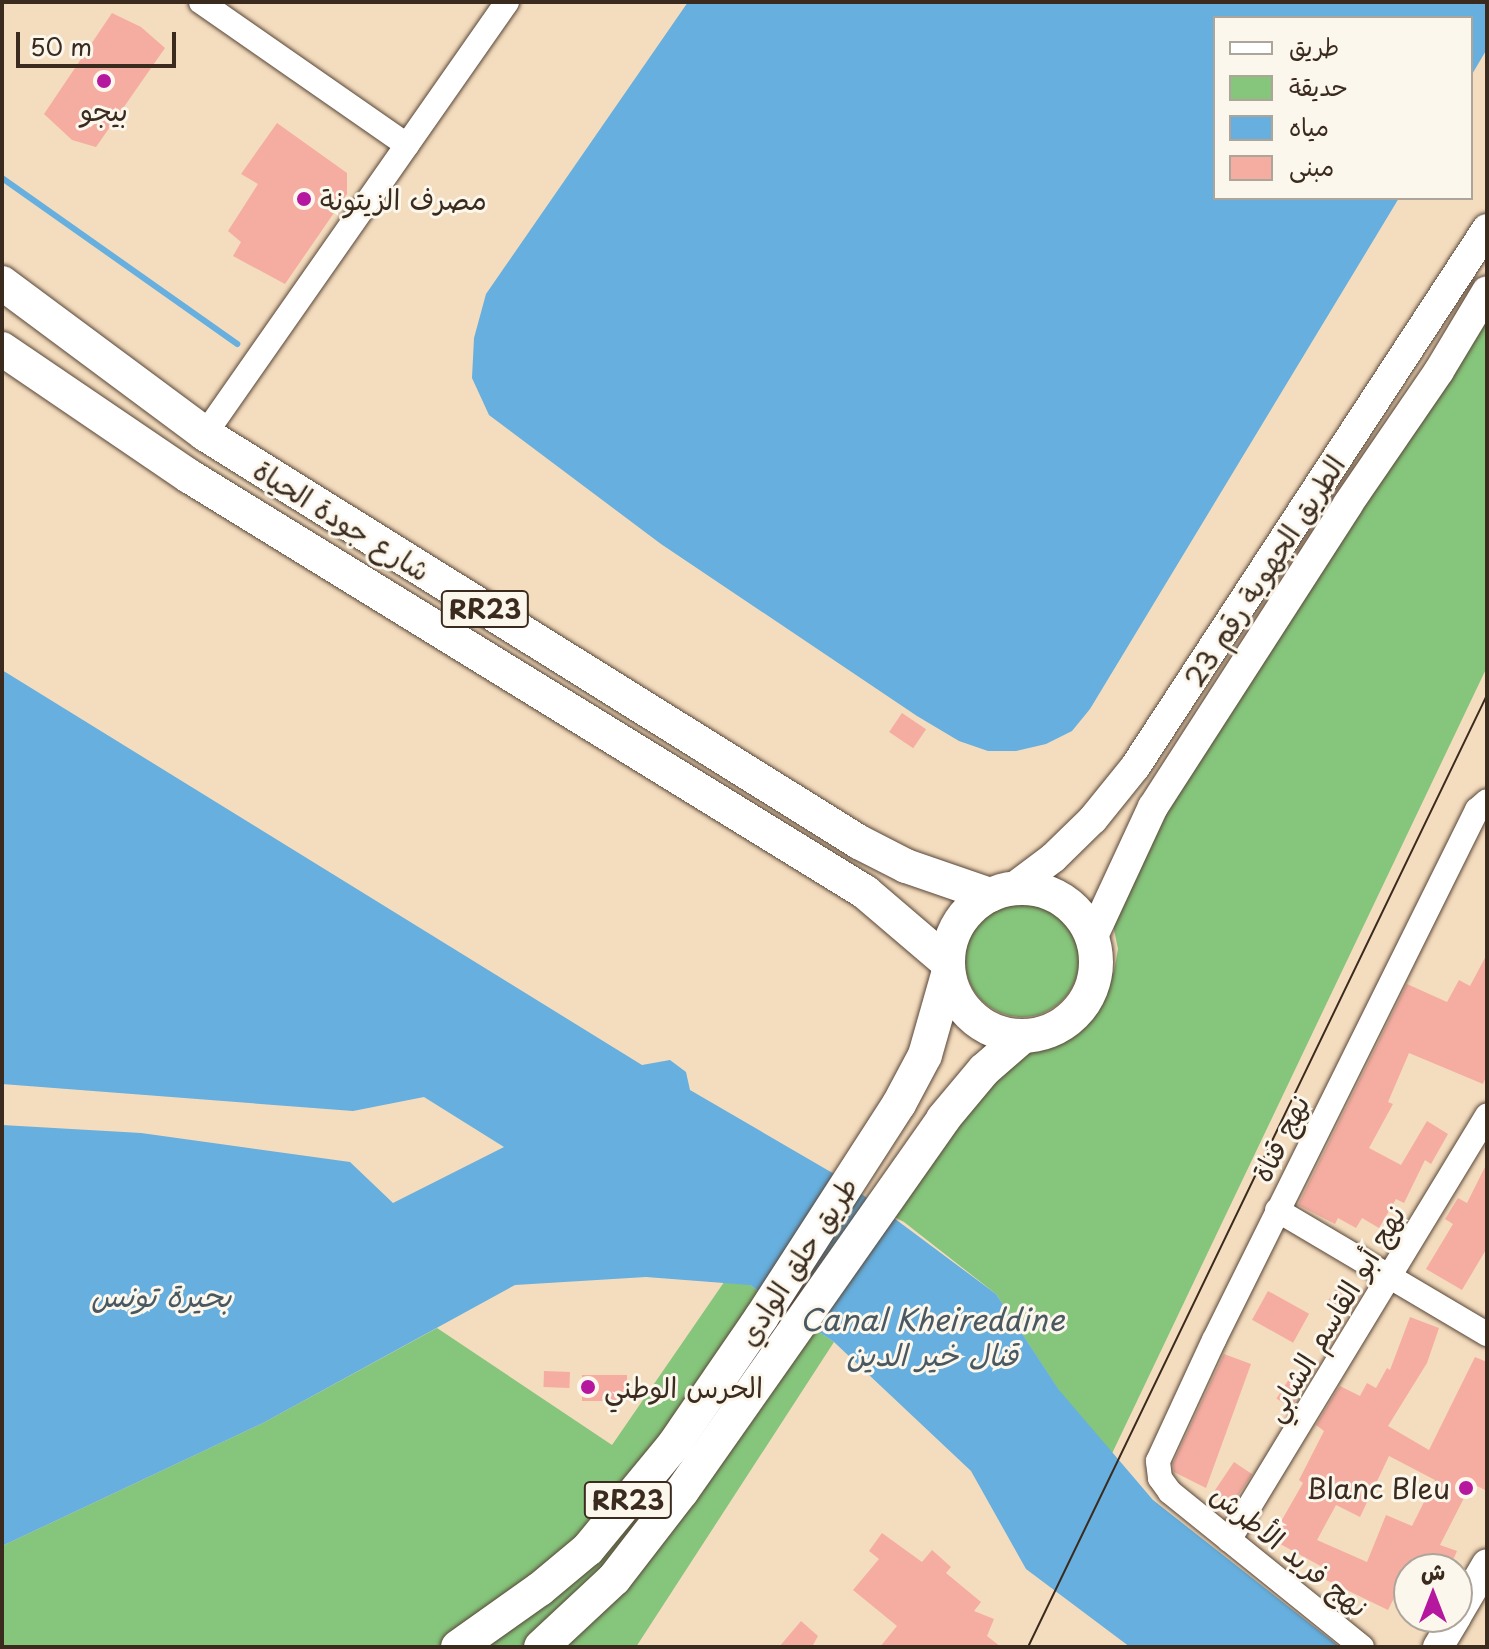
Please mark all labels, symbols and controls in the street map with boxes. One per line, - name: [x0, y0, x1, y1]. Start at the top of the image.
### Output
- scale bar: [20, 16, 180, 66]
- legend: [1213, 16, 1473, 200]
- text: 50 m: [30, 28, 92, 64]
- text: طريق: [1289, 28, 1339, 64]
- text: حديقة: [1289, 68, 1348, 104]
- marker: بيجو: [95, 72, 113, 90]
- place label: بيجو: [80, 93, 128, 127]
- text: مياه: [1289, 108, 1329, 144]
- text: مبنى: [1289, 148, 1334, 184]
- place label: مصرف الزيتونة: [320, 182, 487, 216]
- marker: مصرف الزيتونة: [295, 190, 313, 208]
- street label: الطريق الجهوية رقم 23: [1177, 449, 1351, 693]
- street label: شارع جودة الحياة: [248, 452, 436, 588]
- road number: RR23: [439, 587, 531, 631]
- street label: نهج قناة: [1244, 1089, 1316, 1187]
- street label: طريق حلق الوادي: [730, 1171, 864, 1351]
- street label: نهج أبو القاسم الشابي: [1256, 1199, 1412, 1427]
- water label: بحيرة تونس: [91, 1277, 231, 1313]
- water label: Canal Kheireddine قنال خير الدين: [800, 1301, 1064, 1372]
- place label: الحرس الوطني: [604, 1370, 763, 1404]
- marker: الحرس الوطني: [579, 1378, 597, 1396]
- place label: Blanc Bleu: [1304, 1471, 1450, 1505]
- street label: نهج فريد الأطرش: [1205, 1477, 1375, 1623]
- road number: RR23: [582, 1478, 674, 1522]
- marker: Blanc Bleu: [1457, 1479, 1475, 1497]
- north arrow: [1393, 1553, 1473, 1633]
- text: ش: [1421, 1554, 1445, 1587]

